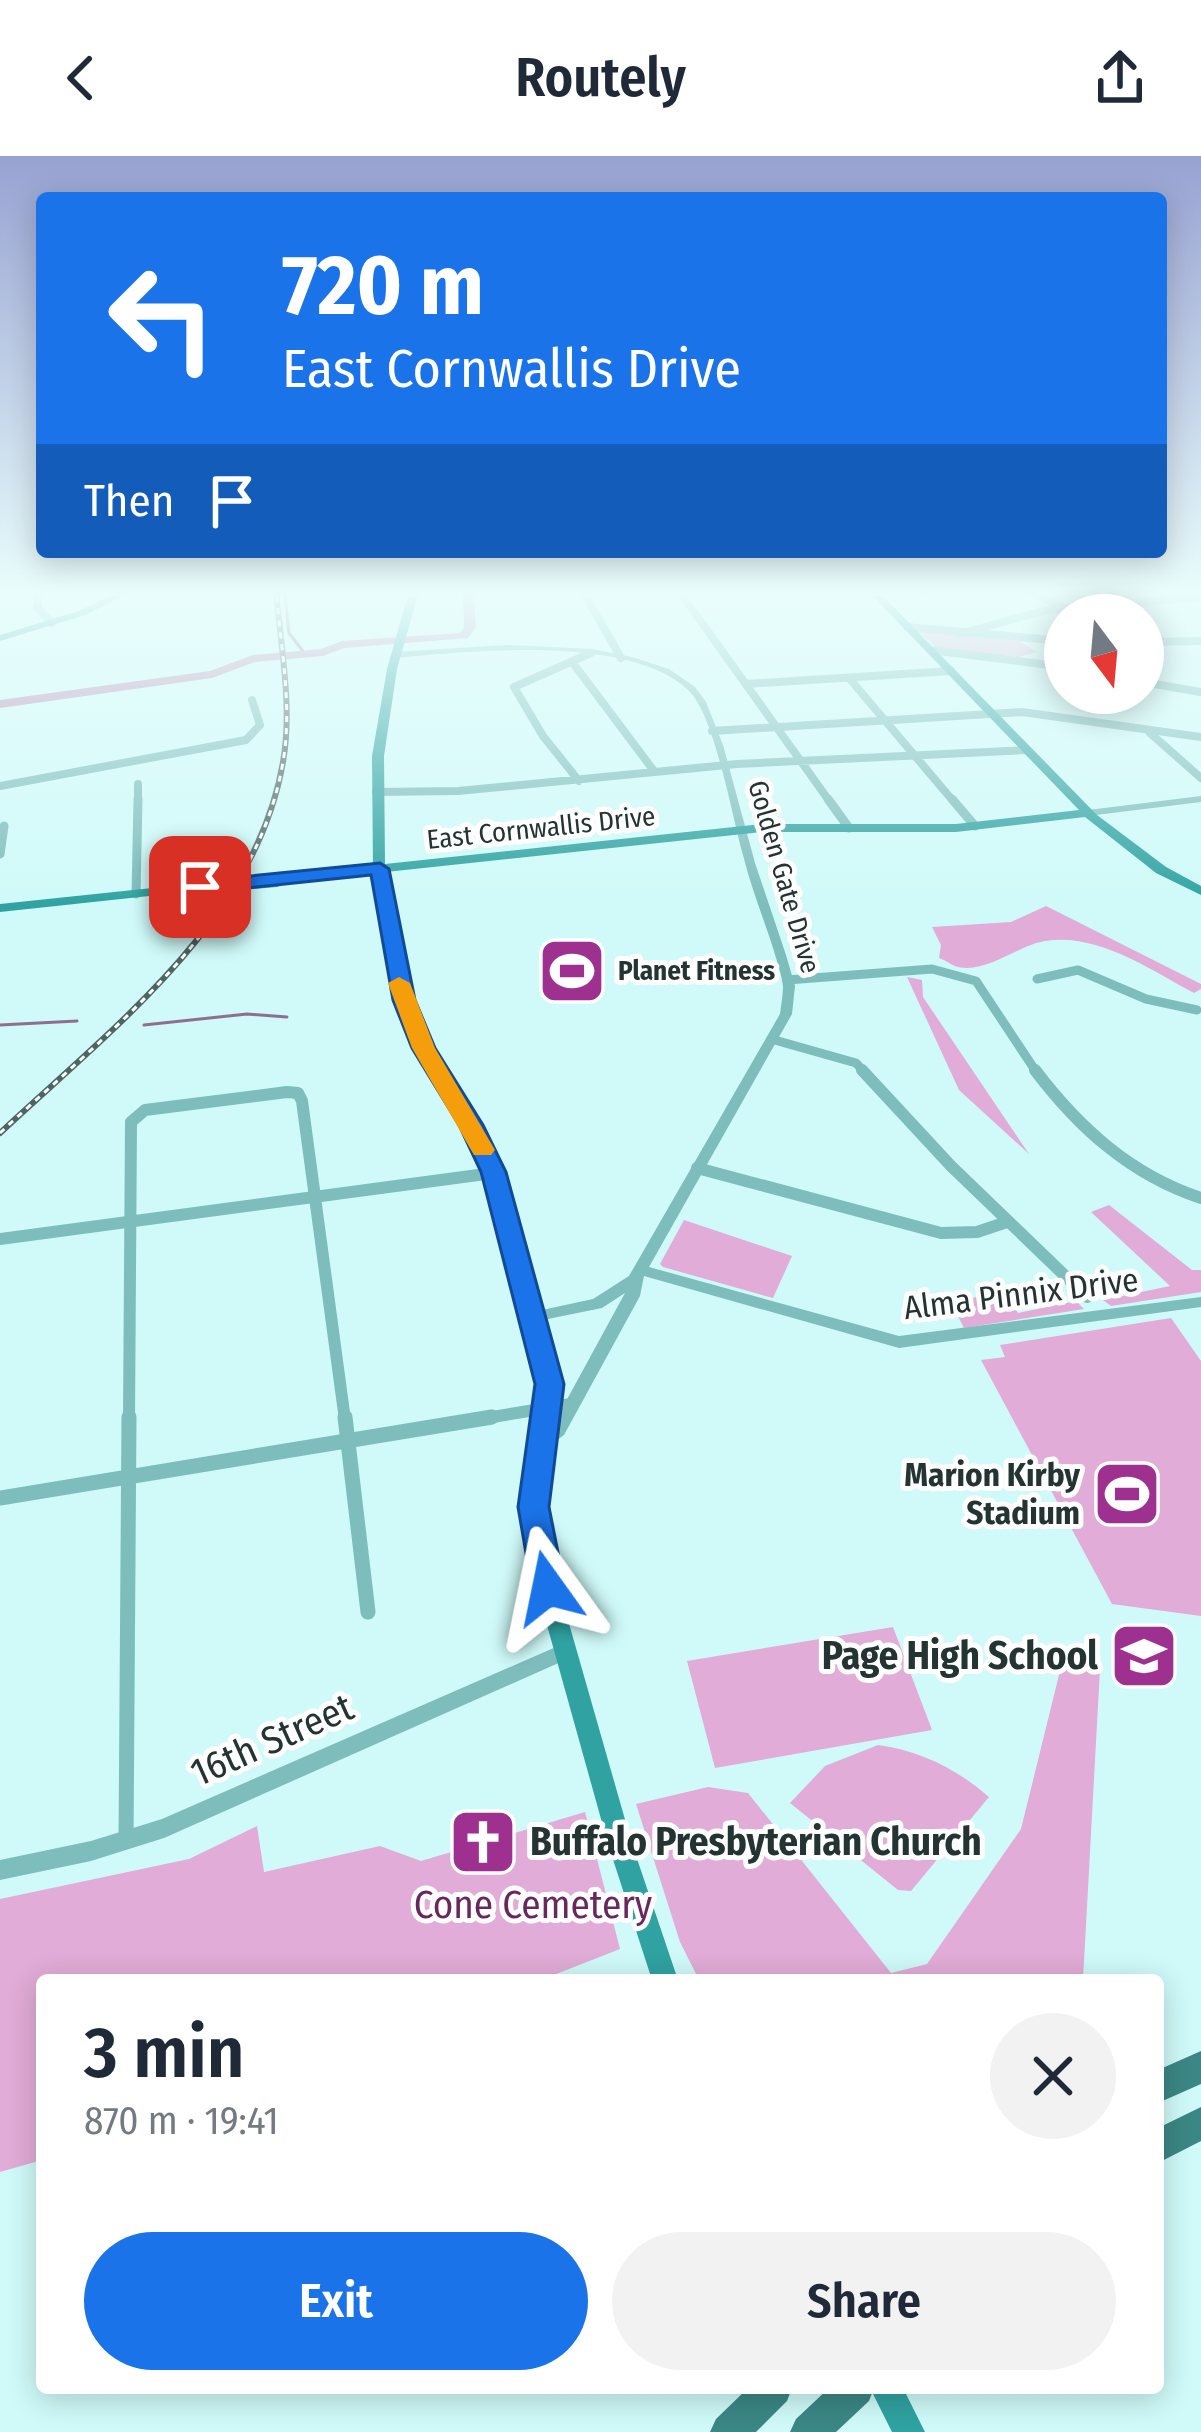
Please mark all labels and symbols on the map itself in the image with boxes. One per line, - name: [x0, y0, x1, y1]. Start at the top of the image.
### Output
- north arrow: [1044, 594, 1164, 714]
- street label: Golden Gate Drive: [741, 777, 827, 977]
- street label: East Cornwallis Drive: [425, 800, 657, 856]
- pin: [149, 836, 251, 938]
- sports icon: Planet Fitness: [537, 936, 607, 1006]
- place label: Planet Fitness: [618, 955, 775, 987]
- street label: Alma Pinnix Drive: [901, 1260, 1141, 1328]
- place label: Marion Kirby Stadium: [904, 1455, 1080, 1533]
- sports icon: Marion Kirby Stadium: [1092, 1459, 1162, 1529]
- position arrow: [485, 1525, 611, 1651]
- school or university icon: Page High School: [1109, 1621, 1179, 1691]
- place label: Page High School: [822, 1633, 1098, 1679]
- street label: 16th Street: [184, 1684, 361, 1796]
- church icon: Buffalo Presbyterian Church: [448, 1807, 518, 1877]
- place label: Buffalo Presbyterian Church: [530, 1819, 982, 1865]
- park label: Cone Cemetery: [414, 1882, 653, 1928]

